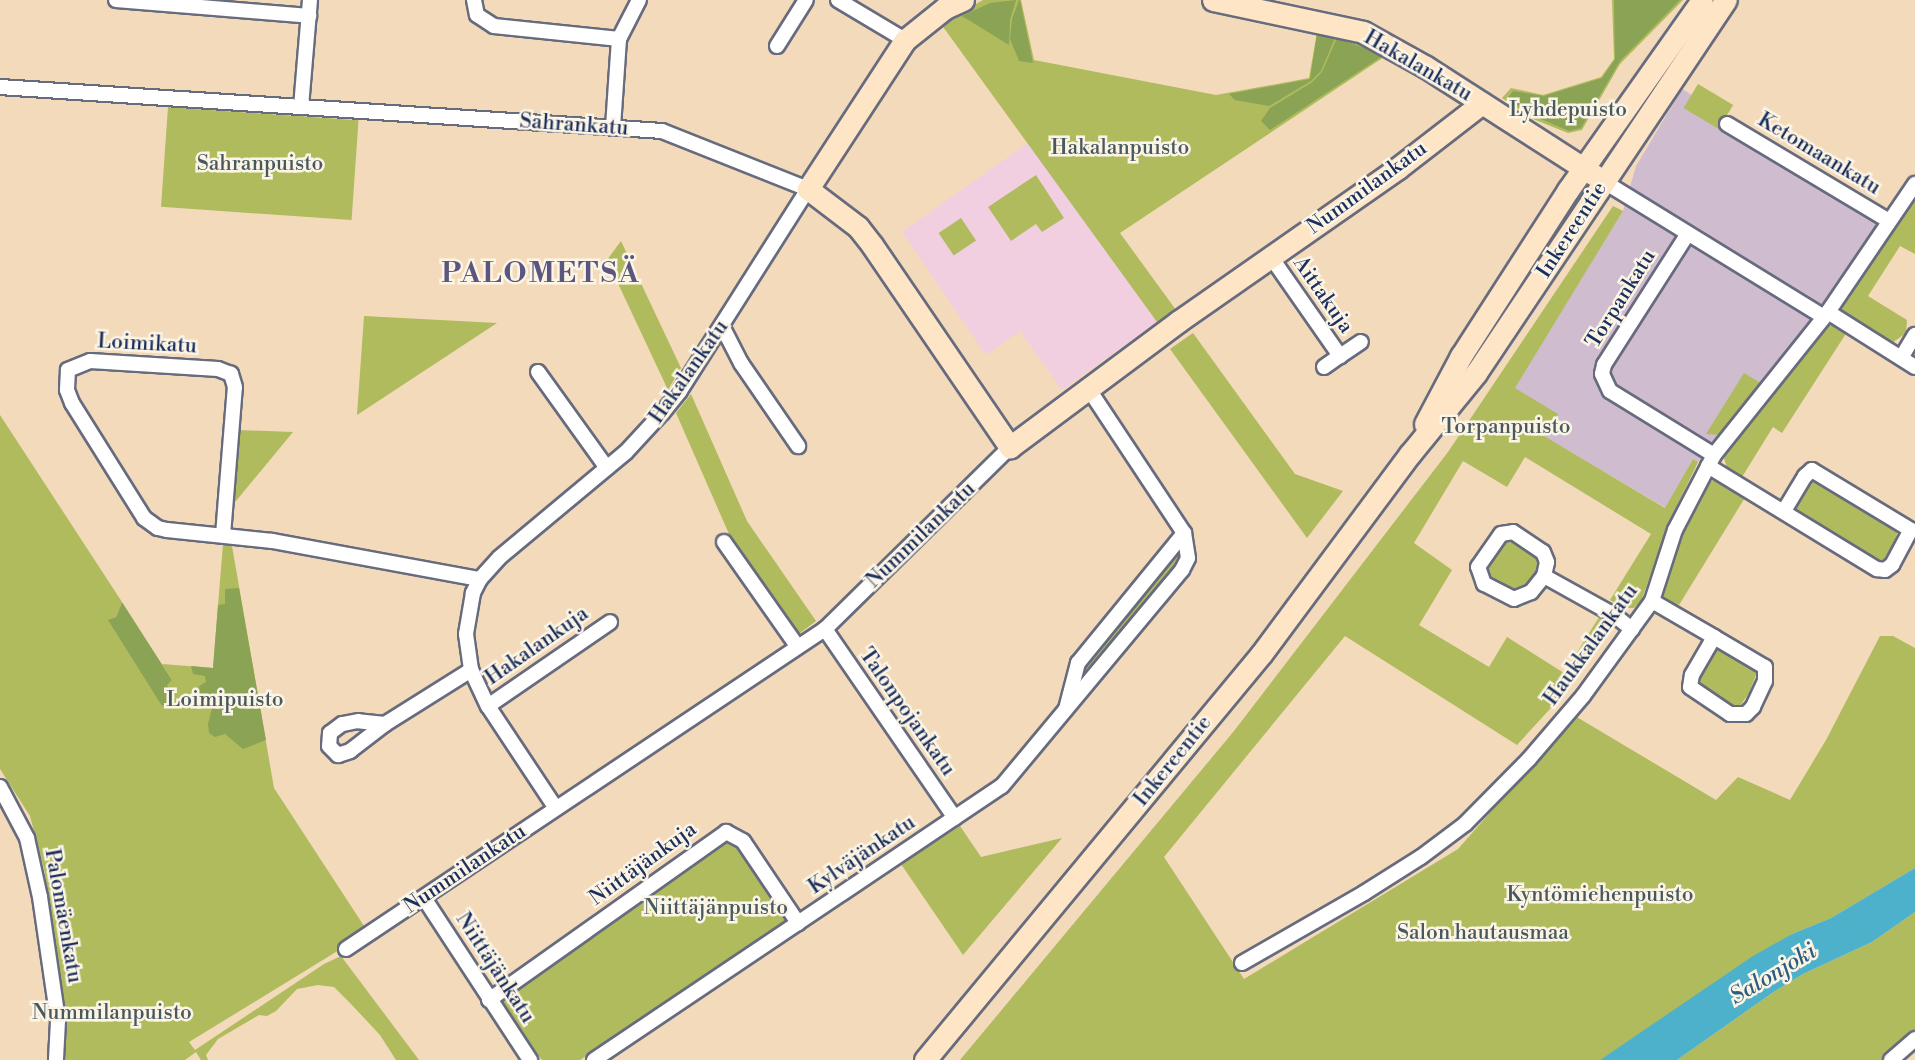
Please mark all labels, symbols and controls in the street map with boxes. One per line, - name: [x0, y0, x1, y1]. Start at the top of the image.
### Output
- street label: Hakalankatu: [1359, 25, 1477, 107]
- park label: Lyhdepuisto: [1509, 97, 1627, 123]
- street label: Ketomaankatu: [1753, 107, 1885, 201]
- street label: Sahrankatu: [519, 109, 629, 141]
- park label: Hakalanpuisto: [1051, 135, 1189, 161]
- street label: Nummilankatu: [1302, 136, 1432, 240]
- park label: Sahranpuisto: [197, 151, 323, 177]
- street label: Inkereentie: [1532, 177, 1612, 283]
- street label: Torpankatu: [1581, 245, 1661, 353]
- street label: Aittakuja: [1287, 252, 1359, 338]
- district label: PALOMETSÄ: [442, 257, 640, 291]
- street label: Hakalankatu: [644, 315, 734, 429]
- street label: Loimikatu: [97, 329, 197, 359]
- park label: Torpanpuisto: [1441, 414, 1571, 440]
- street label: Nummilankatu: [861, 477, 981, 593]
- street label: Haukkalankatu: [1539, 579, 1643, 711]
- street label: Hakalankuja: [481, 601, 593, 691]
- street label: Talonpojankatu: [854, 643, 960, 781]
- park label: Loimipuisto: [166, 687, 284, 713]
- street label: Inkereentie: [1129, 711, 1217, 811]
- street label: Kylväjänkatu: [804, 810, 920, 900]
- street label: Niittäjänkuja: [585, 817, 701, 911]
- street label: Nummilankatu: [399, 819, 531, 919]
- street label: Palomäenkatu: [39, 847, 87, 985]
- park label: Kyntömiehenpuisto: [1506, 882, 1694, 908]
- park label: Niittäjänpuisto: [644, 895, 788, 921]
- street label: Niittäjänkatu: [450, 908, 540, 1028]
- park label: Salon hautausmaa: [1397, 920, 1569, 946]
- water label: Salonjoki: [1725, 937, 1821, 1011]
- park label: Nummilanpuisto: [32, 1000, 192, 1026]

